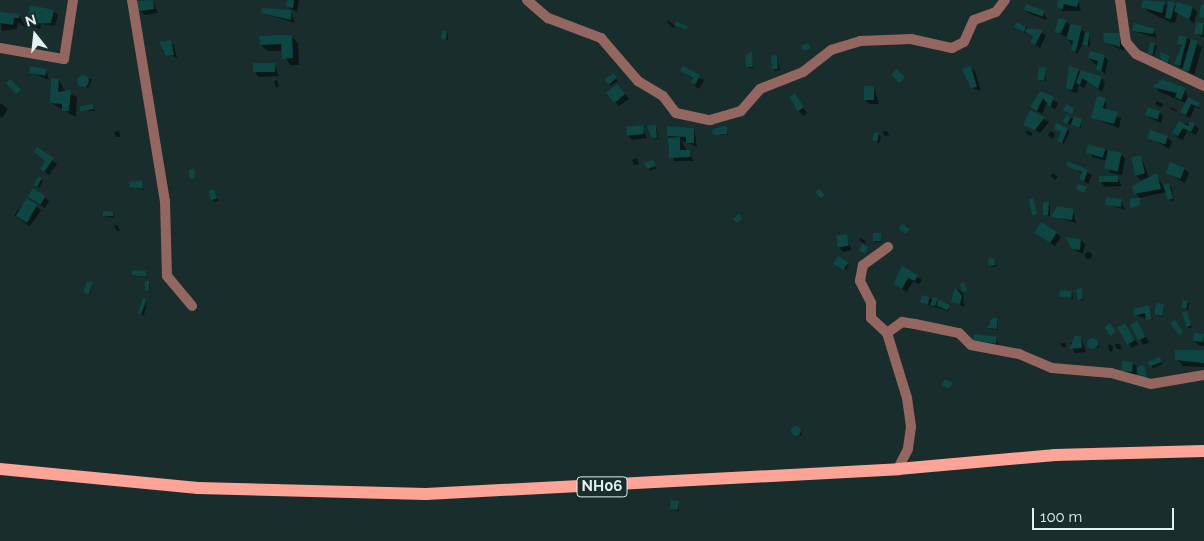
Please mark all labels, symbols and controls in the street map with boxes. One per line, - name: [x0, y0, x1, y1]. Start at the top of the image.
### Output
- north arrow: [10, 10, 60, 60]
- text: N: [24, 11, 38, 30]
- road number: NH06: [576, 474, 628, 500]
- scale bar: [1034, 498, 1176, 530]
- text: 100 m: [1040, 508, 1082, 526]

